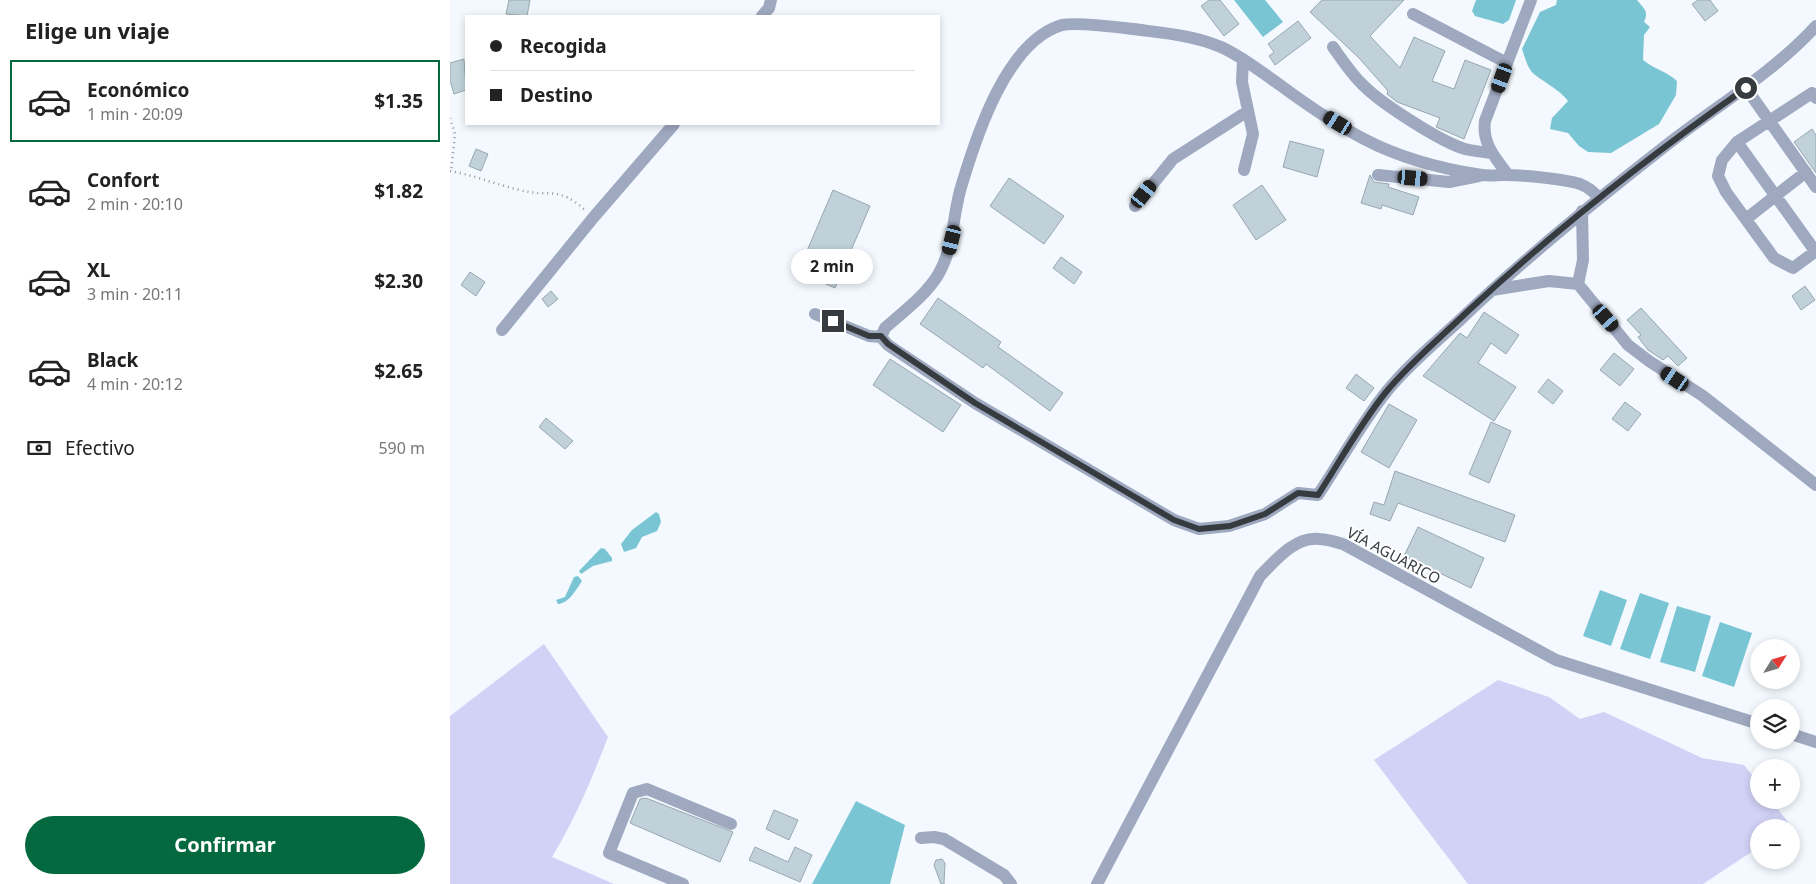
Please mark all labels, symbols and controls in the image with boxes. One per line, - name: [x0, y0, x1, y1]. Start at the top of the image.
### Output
- text: Elige un viaje: [25, 15, 170, 45]
- text: Recogida: [520, 33, 607, 59]
- car: [1489, 61, 1514, 95]
- text: Económico: [87, 77, 189, 103]
- route start: [1735, 77, 1757, 99]
- icon: car: [27, 79, 72, 124]
- text: Destino: [520, 82, 593, 108]
- text: $1.35: [374, 88, 423, 114]
- text: 1 min · 20:09: [87, 103, 183, 125]
- car: [1321, 109, 1354, 137]
- text: Confort: [87, 167, 159, 193]
- icon: car: [27, 169, 72, 214]
- car: [1397, 169, 1428, 187]
- text: $1.82: [374, 178, 423, 204]
- car: [1128, 178, 1159, 210]
- text: 2 min · 20:10: [87, 193, 183, 215]
- car: [941, 224, 962, 256]
- callout: 2 min: [792, 248, 874, 284]
- text: 2 min: [810, 255, 854, 277]
- text: XL: [87, 257, 110, 283]
- icon: car: [27, 259, 72, 304]
- text: $2.30: [374, 268, 423, 294]
- text: 3 min · 20:11: [87, 283, 183, 305]
- car: [1590, 302, 1621, 334]
- route end: [822, 310, 844, 332]
- text: Black: [87, 347, 138, 373]
- icon: car: [27, 349, 72, 394]
- text: $2.65: [374, 358, 423, 384]
- car: [1658, 364, 1691, 394]
- text: 4 min · 20:12: [87, 373, 183, 395]
- icon: cash: [25, 434, 53, 462]
- text: Efectivo: [65, 435, 135, 461]
- text: 590 m: [378, 437, 425, 459]
- street label: VÍA AGUARICO: [1344, 522, 1444, 588]
- north arrow: [1750, 639, 1800, 689]
- map controls: [1750, 639, 1800, 869]
- button: layers: [1750, 699, 1800, 749]
- button: +: [1750, 759, 1800, 809]
- button: Confirmar: [25, 816, 425, 874]
- button: −: [1750, 819, 1800, 869]

